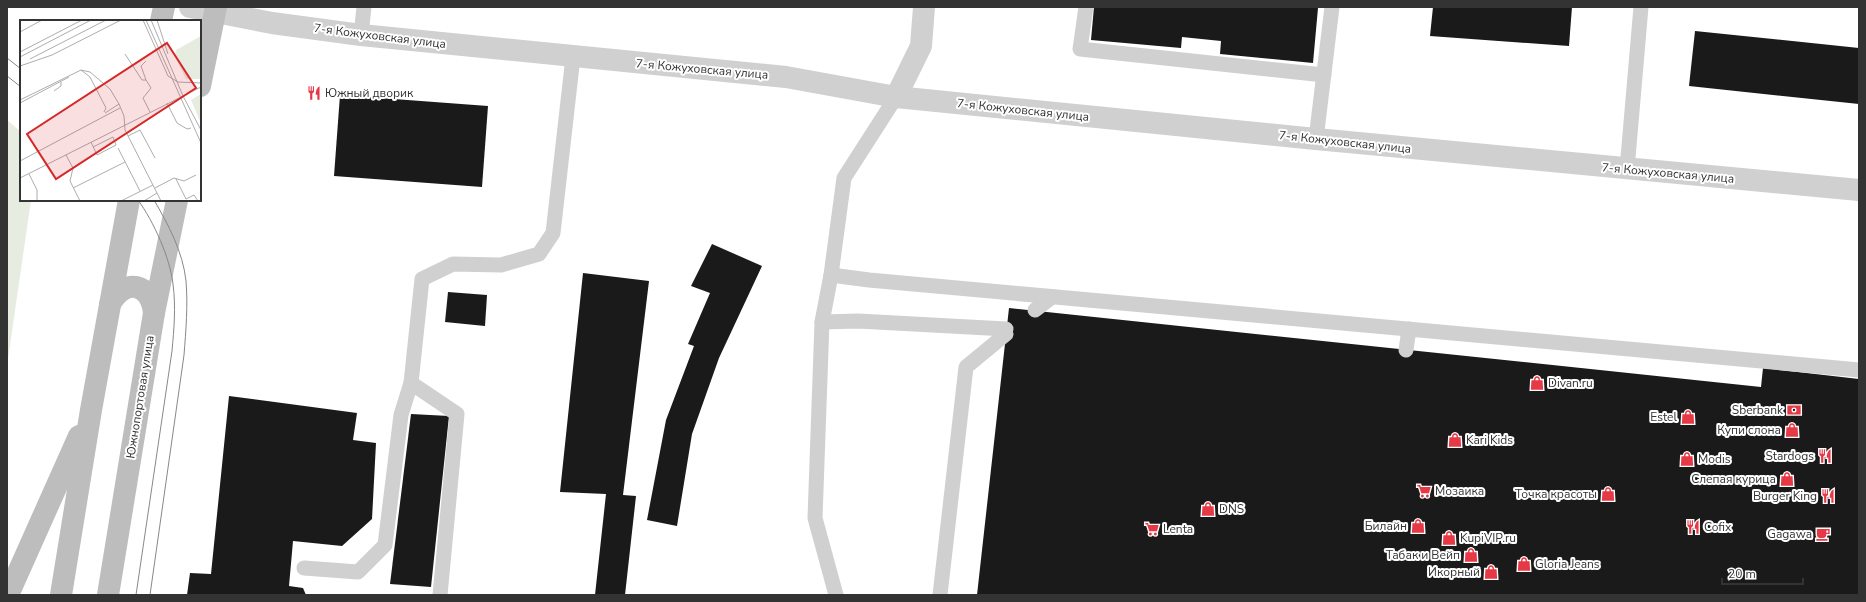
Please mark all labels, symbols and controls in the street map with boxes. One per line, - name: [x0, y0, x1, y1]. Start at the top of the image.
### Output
- inset map: [20, 20, 201, 201]
- street label: 7-я Кожуховская улица: [313, 20, 447, 52]
- street label: 7-я Кожуховская улица: [635, 55, 769, 83]
- restaurant icon: Южный дворик: [306, 85, 322, 101]
- place label: Южный дворик: [325, 85, 414, 101]
- street label: 7-я Кожуховская улица: [956, 95, 1090, 125]
- street label: 7-я Кожуховская улица: [1278, 127, 1412, 157]
- street label: 7-я Кожуховская улица: [1601, 159, 1735, 187]
- street label: Южнопортовая улица: [122, 334, 158, 460]
- shop icon: Divan.ru: [1529, 375, 1545, 391]
- place label: Divan.ru: [1548, 375, 1593, 391]
- place label: Sberbank: [1732, 402, 1784, 418]
- bank icon: Sberbank: [1786, 402, 1802, 418]
- place label: Estel: [1650, 409, 1677, 425]
- shop icon: Estel: [1680, 409, 1696, 425]
- place label: Купи слона: [1717, 422, 1781, 438]
- shop icon: Купи слона: [1784, 422, 1800, 438]
- shop icon: Kari Kids: [1447, 432, 1463, 448]
- place label: Kari Kids: [1466, 432, 1513, 448]
- place label: Stardogs: [1765, 448, 1814, 464]
- restaurant icon: Stardogs: [1817, 448, 1833, 464]
- shop icon: Modis: [1679, 451, 1695, 467]
- place label: Modis: [1698, 451, 1731, 467]
- place label: Слепая курица: [1691, 471, 1776, 487]
- shop icon: Слепая курица: [1779, 471, 1795, 487]
- supermarket icon: Мозаика: [1416, 483, 1432, 499]
- place label: Мозаика: [1435, 483, 1484, 499]
- place label: Точка красоты: [1515, 486, 1597, 502]
- shop icon: Точка красоты: [1600, 486, 1616, 502]
- place label: Burger King: [1753, 488, 1817, 504]
- restaurant icon: Burger King: [1820, 488, 1836, 504]
- shop icon: DNS: [1200, 501, 1216, 517]
- place label: DNS: [1219, 501, 1244, 517]
- place label: Билайн: [1365, 518, 1407, 534]
- shop icon: Билайн: [1410, 518, 1426, 534]
- restaurant icon: Cofix: [1685, 519, 1701, 535]
- place label: Cofix: [1704, 519, 1732, 535]
- supermarket icon: Lenta: [1144, 521, 1160, 537]
- place label: Lenta: [1163, 521, 1193, 537]
- place label: Gagawa: [1767, 526, 1812, 542]
- cafe icon: Gagawa: [1815, 526, 1831, 542]
- shop icon: KupiVIP.ru: [1441, 530, 1457, 546]
- place label: KupiVIP.ru: [1460, 530, 1516, 546]
- place label: Табак и Вейп: [1386, 547, 1460, 563]
- shop icon: Табак и Вейп: [1463, 547, 1479, 563]
- shop icon: Gloria Jeans: [1516, 556, 1532, 572]
- place label: Gloria Jeans: [1535, 556, 1600, 572]
- scale bar: [1722, 560, 1803, 586]
- place label: Икорный: [1428, 564, 1480, 580]
- shop icon: Икорный: [1483, 564, 1499, 580]
- text: 20 m: [1728, 566, 1756, 582]

